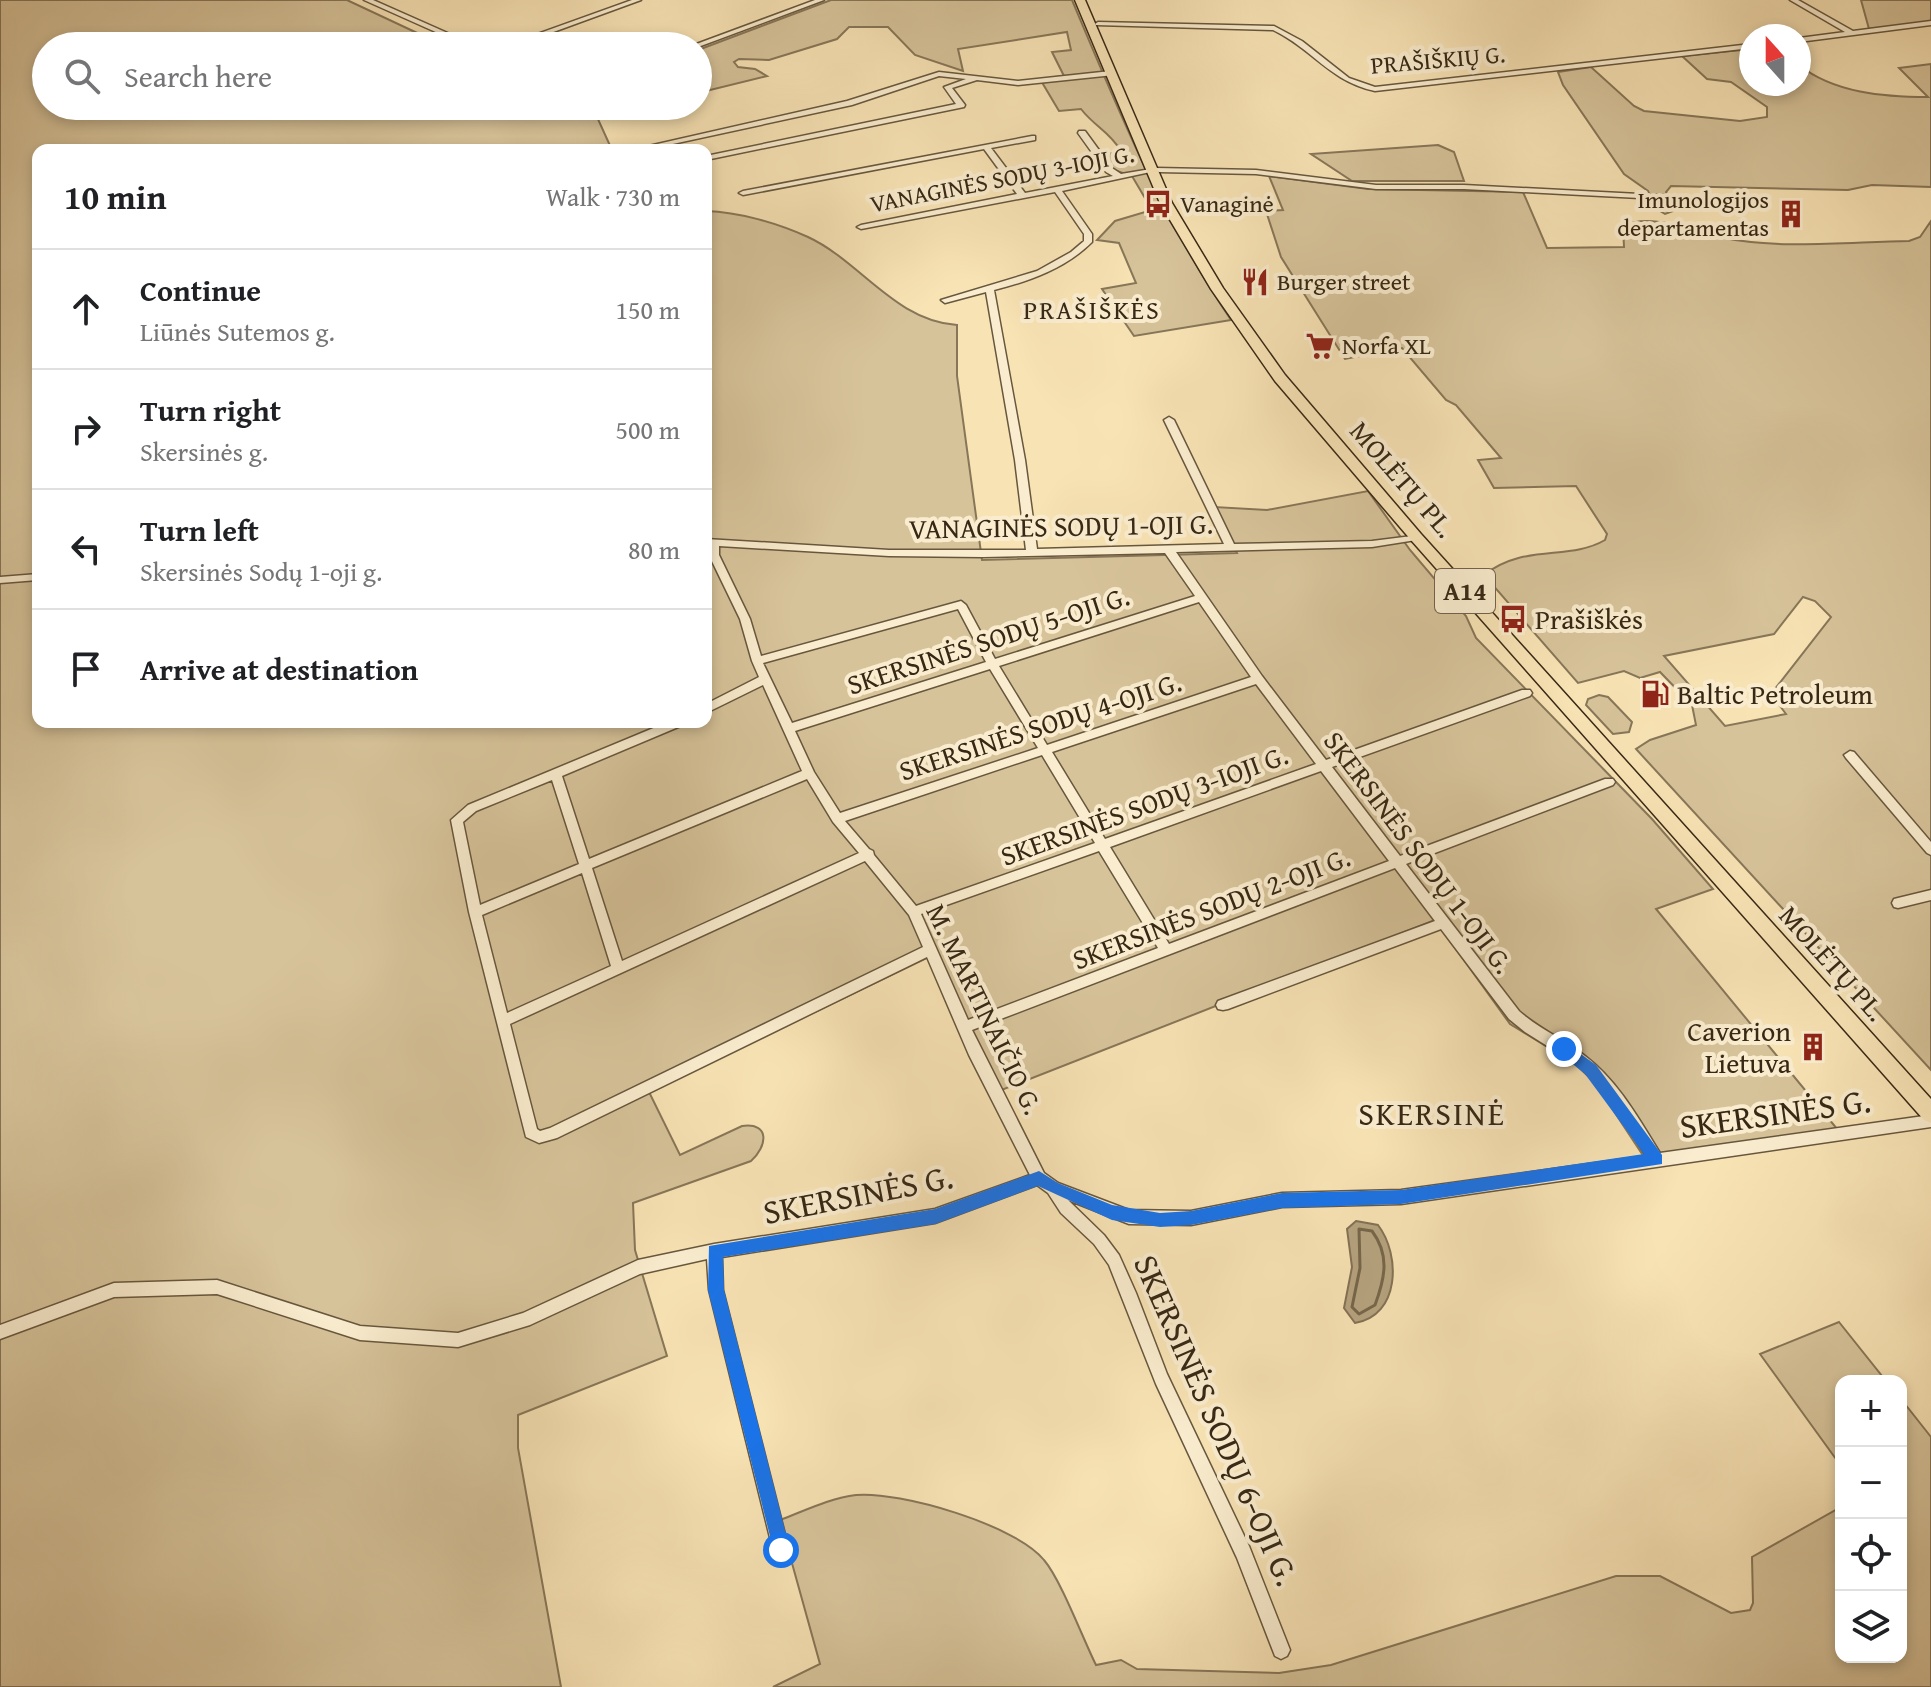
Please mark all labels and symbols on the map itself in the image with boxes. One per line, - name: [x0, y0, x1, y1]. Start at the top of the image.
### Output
- north arrow: [1739, 24, 1811, 96]
- street label: PRAŠIŠKIŲ G.: [1369, 36, 1507, 83]
- street label: VANAGINĖS SODŲ 3-IOJI G.: [867, 136, 1137, 221]
- place label: Imunologijos departamentas: [1617, 182, 1769, 245]
- place label: Vanaginė: [1180, 186, 1274, 221]
- bus stop icon: Vanaginė: [1143, 189, 1173, 219]
- building icon: Imunologijos departamentas: [1776, 199, 1806, 229]
- place label: Burger street: [1277, 264, 1411, 299]
- restaurant icon: Burger street: [1240, 267, 1270, 297]
- district label: PRAŠIŠKĖS: [1023, 290, 1161, 329]
- place label: Norfa XL: [1342, 328, 1431, 363]
- supermarket icon: Norfa XL: [1305, 331, 1335, 361]
- street label: MOLĖTŲ PL.: [1341, 411, 1466, 546]
- street label: VANAGINĖS SODŲ 1-OJI G.: [909, 502, 1213, 549]
- road number: A14: [1435, 569, 1495, 613]
- street label: SKERSINĖS SODŲ 5-OJI G.: [842, 575, 1134, 705]
- place label: Prašiškės: [1535, 598, 1643, 639]
- bus stop icon: Prašiškės: [1498, 604, 1528, 634]
- street label: SKERSINĖS SODŲ 4-OJI G.: [894, 661, 1186, 791]
- place label: Baltic Petroleum: [1677, 673, 1873, 714]
- fuel station icon: Baltic Petroleum: [1640, 679, 1670, 709]
- street label: SKERSINĖS SODŲ 1-OJI G.: [1314, 722, 1524, 982]
- street label: SKERSINĖS SODŲ 3-IOJI G.: [994, 733, 1293, 876]
- street label: SKERSINĖS SODŲ 2-OJI G.: [1066, 836, 1356, 979]
- street label: M. MARTINAIČIO G.: [917, 896, 1054, 1121]
- street label: MOLĖTŲ PL.: [1770, 896, 1897, 1030]
- place label: Caverion Lietuva: [1687, 1010, 1792, 1083]
- route end: [1546, 1031, 1582, 1067]
- building icon: Caverion Lietuva: [1798, 1032, 1828, 1062]
- street label: SKERSINĖS G.: [1676, 1075, 1874, 1150]
- district label: SKERSINĖ: [1358, 1090, 1506, 1137]
- street label: SKERSINĖS G.: [759, 1151, 957, 1236]
- street label: SKERSINĖS SODŲ 6-OJI G.: [1122, 1247, 1313, 1593]
- route start: [763, 1532, 799, 1568]

